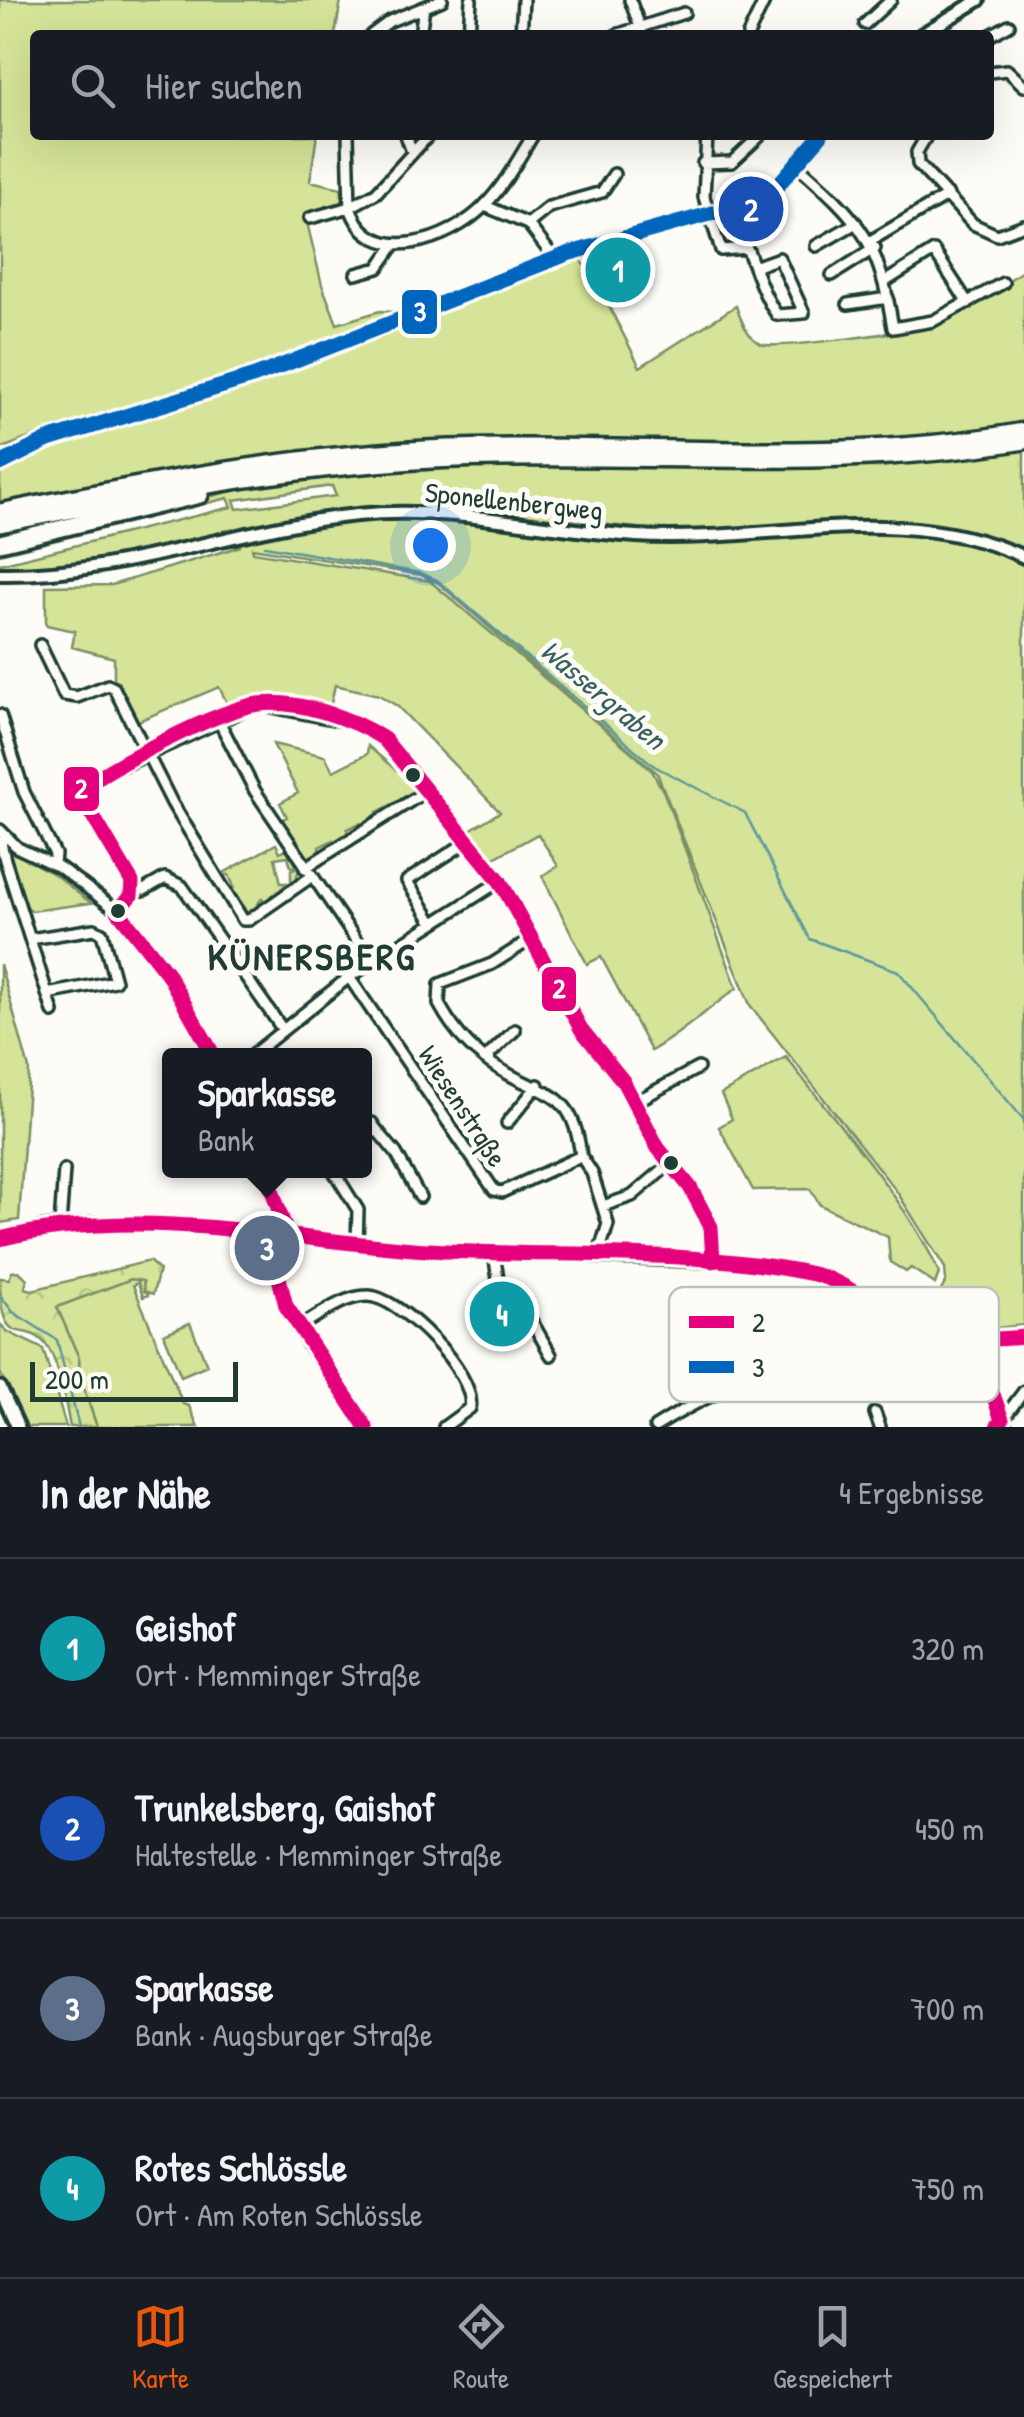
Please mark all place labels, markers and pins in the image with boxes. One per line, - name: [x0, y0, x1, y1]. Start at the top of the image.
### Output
- pin: 2: [718, 172, 784, 246]
- pin: 1: [586, 232, 650, 308]
- unlabelled marker: [403, 765, 423, 785]
- unlabelled marker: [108, 901, 128, 921]
- unlabelled marker: [661, 1153, 681, 1173]
- pin: 3: [234, 1210, 300, 1286]
- pin: 4: [470, 1276, 534, 1352]

